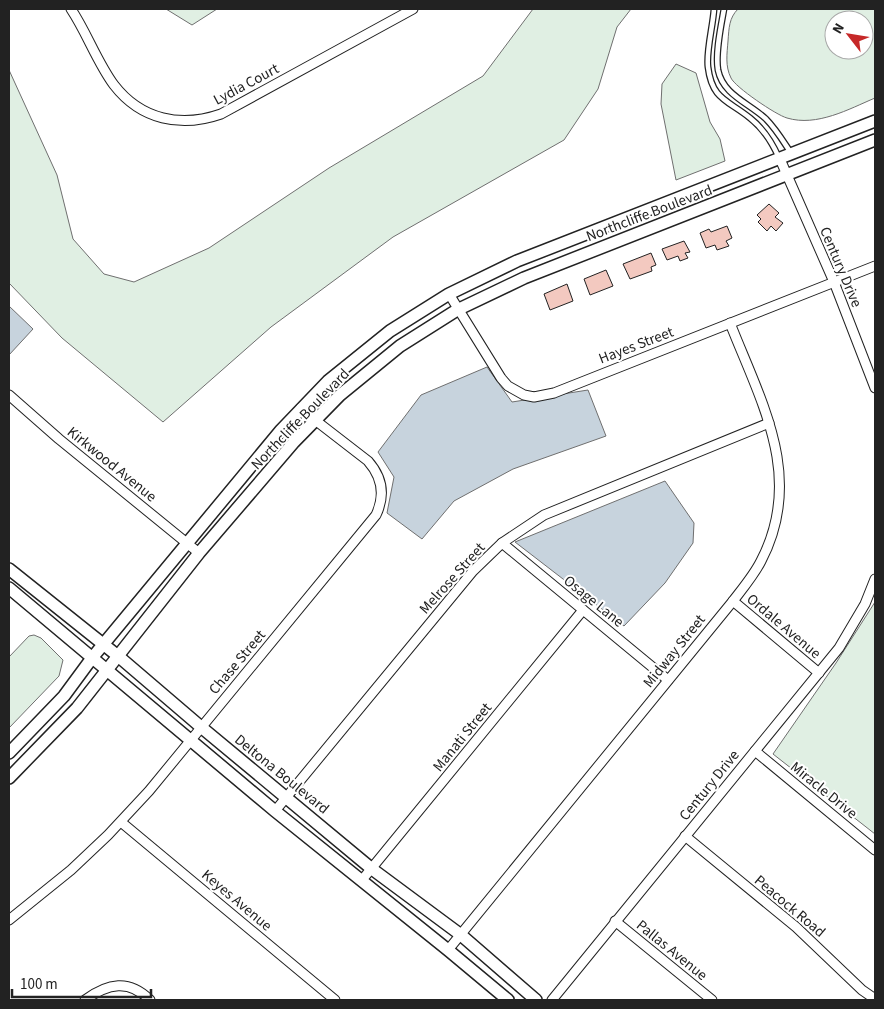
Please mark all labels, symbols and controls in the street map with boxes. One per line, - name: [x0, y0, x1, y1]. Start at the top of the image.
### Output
- north arrow: [824, 10, 874, 60]
- text: N: [828, 20, 850, 38]
- street label: Lydia Court: [210, 58, 283, 110]
- street label: Northcliffe Boulevard: [583, 180, 715, 247]
- street label: Century Drive: [814, 224, 867, 311]
- street label: Hayes Street: [596, 322, 677, 369]
- street label: Northcliffe Boulevard: [246, 364, 354, 475]
- street label: Kirkwood Avenue: [63, 422, 161, 507]
- street label: Melrose Street: [415, 538, 490, 619]
- street label: Osage Lane: [559, 571, 628, 632]
- street label: Ordale Avenue: [742, 589, 825, 664]
- street label: Midway Street: [638, 610, 710, 692]
- street label: Chase Street: [204, 625, 271, 699]
- street label: Manati Street: [428, 698, 497, 776]
- street label: Deltona Boulevard: [230, 730, 334, 819]
- street label: Century Drive: [674, 745, 744, 825]
- street label: Miracle Drive: [786, 757, 862, 824]
- street label: Keyes Avenue: [197, 865, 276, 936]
- street label: Peacock Road: [750, 870, 830, 942]
- street label: Pallas Avenue: [632, 915, 712, 986]
- scale bar: [12, 966, 151, 998]
- text: 100 m: [20, 974, 58, 995]

